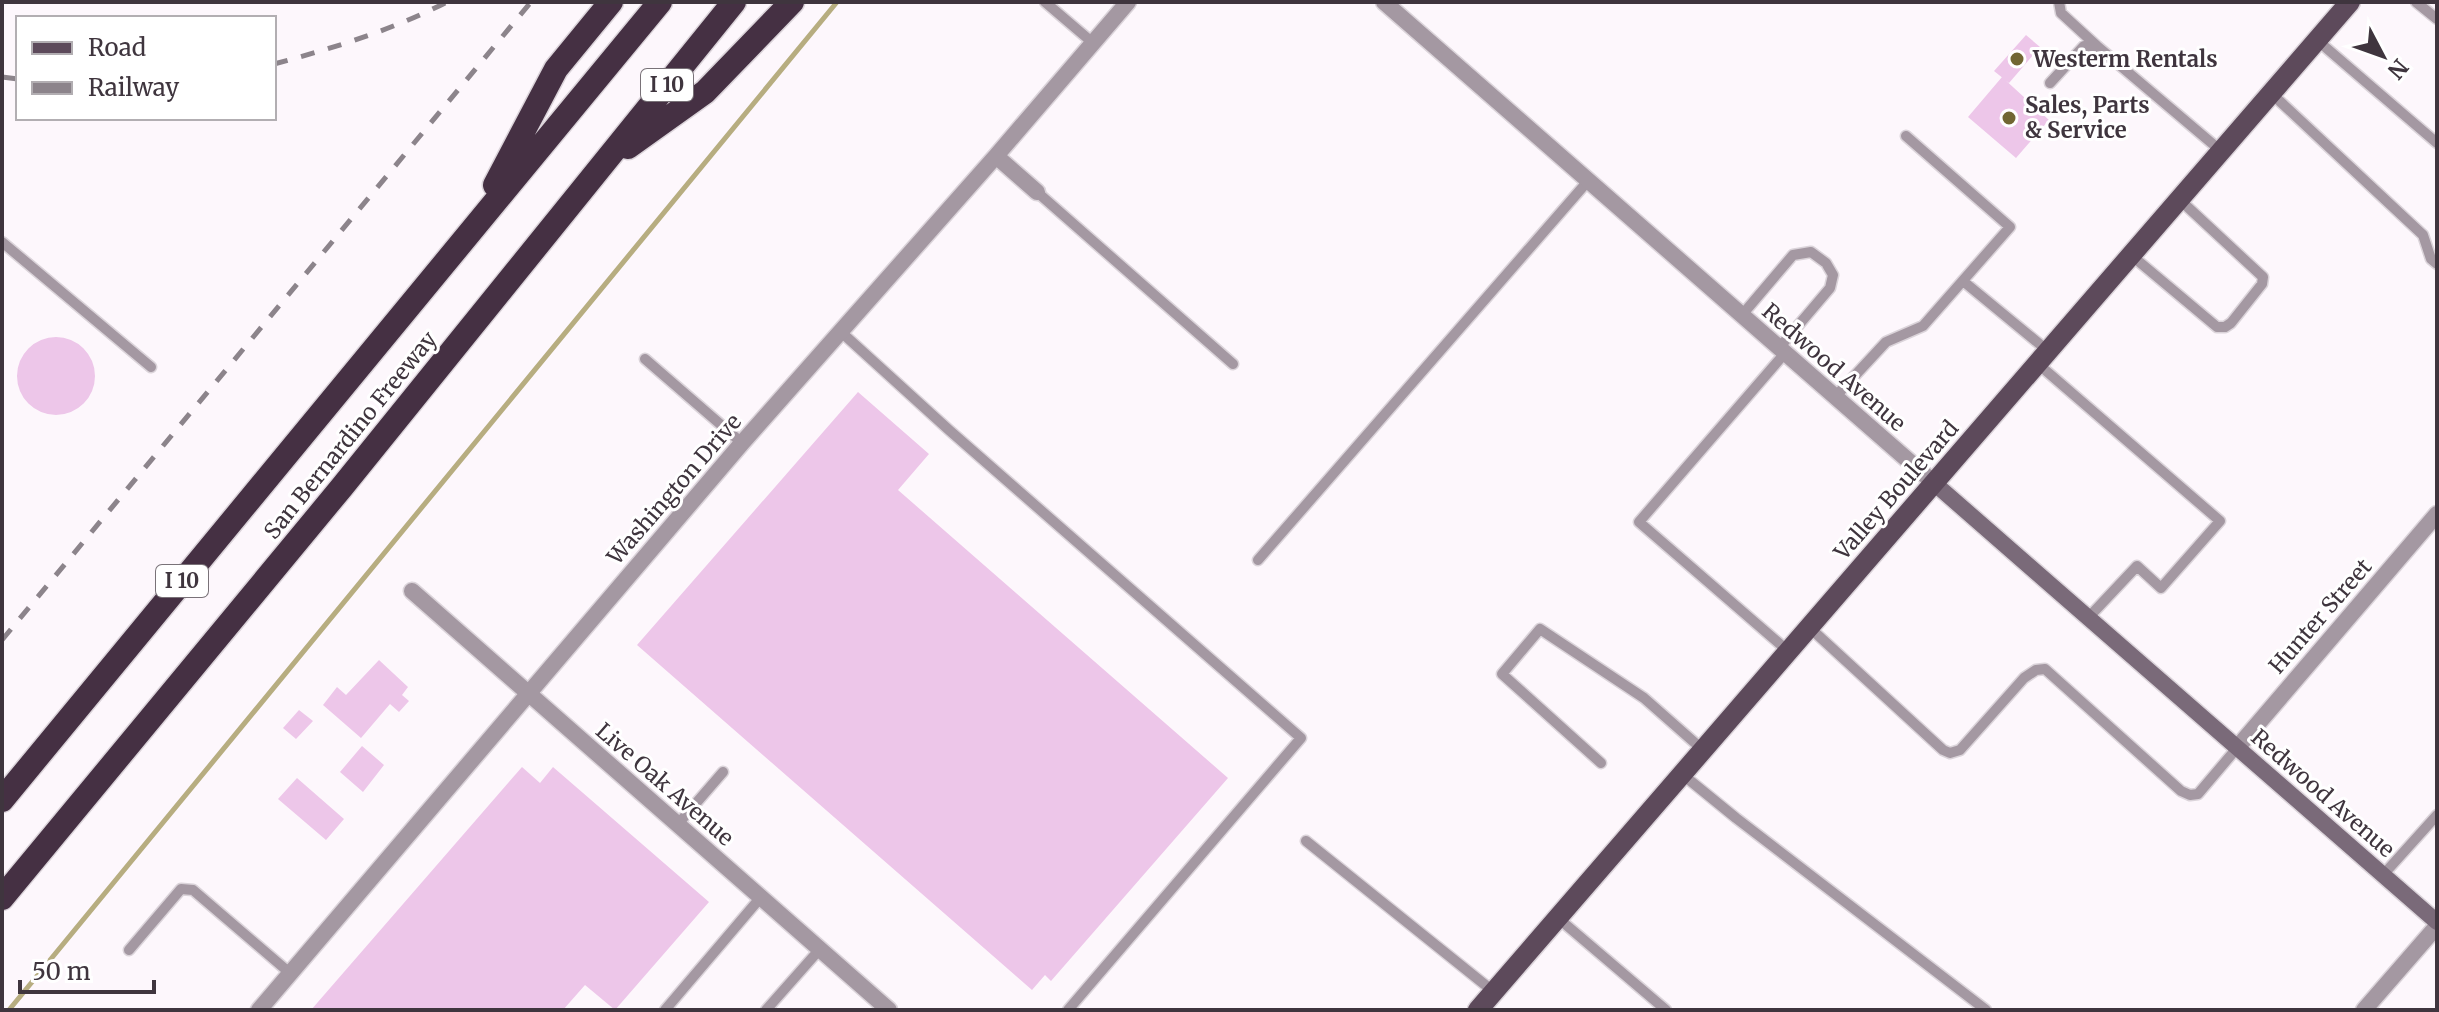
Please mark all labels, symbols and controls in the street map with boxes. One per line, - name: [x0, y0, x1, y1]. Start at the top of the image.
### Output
- legend: [16, 16, 276, 120]
- north arrow: [2343, 16, 2423, 96]
- text: Road: [88, 32, 146, 63]
- place label: Westerm Rentals: [2032, 45, 2218, 73]
- marker: Westerm Rentals: [2008, 50, 2026, 68]
- text: N: [2381, 53, 2414, 85]
- road number: I 10: [641, 69, 693, 101]
- text: Railway: [88, 72, 179, 103]
- place label: Sales, Parts & Service: [2025, 91, 2150, 144]
- marker: Sales, Parts & Service: [2000, 109, 2018, 127]
- street label: Redwood Avenue: [1756, 297, 1912, 437]
- street label: San Bernardino Freeway: [258, 325, 442, 544]
- street label: Washington Drive: [600, 408, 747, 571]
- street label: Valley Boulevard: [1827, 415, 1964, 566]
- street label: Hunter Street: [2263, 553, 2378, 679]
- road number: I 10: [156, 565, 208, 597]
- street label: Live Oak Avenue: [590, 717, 740, 851]
- street label: Redwood Avenue: [2245, 723, 2401, 863]
- scale bar: [20, 944, 154, 994]
- text: 50 m: [32, 956, 91, 987]

